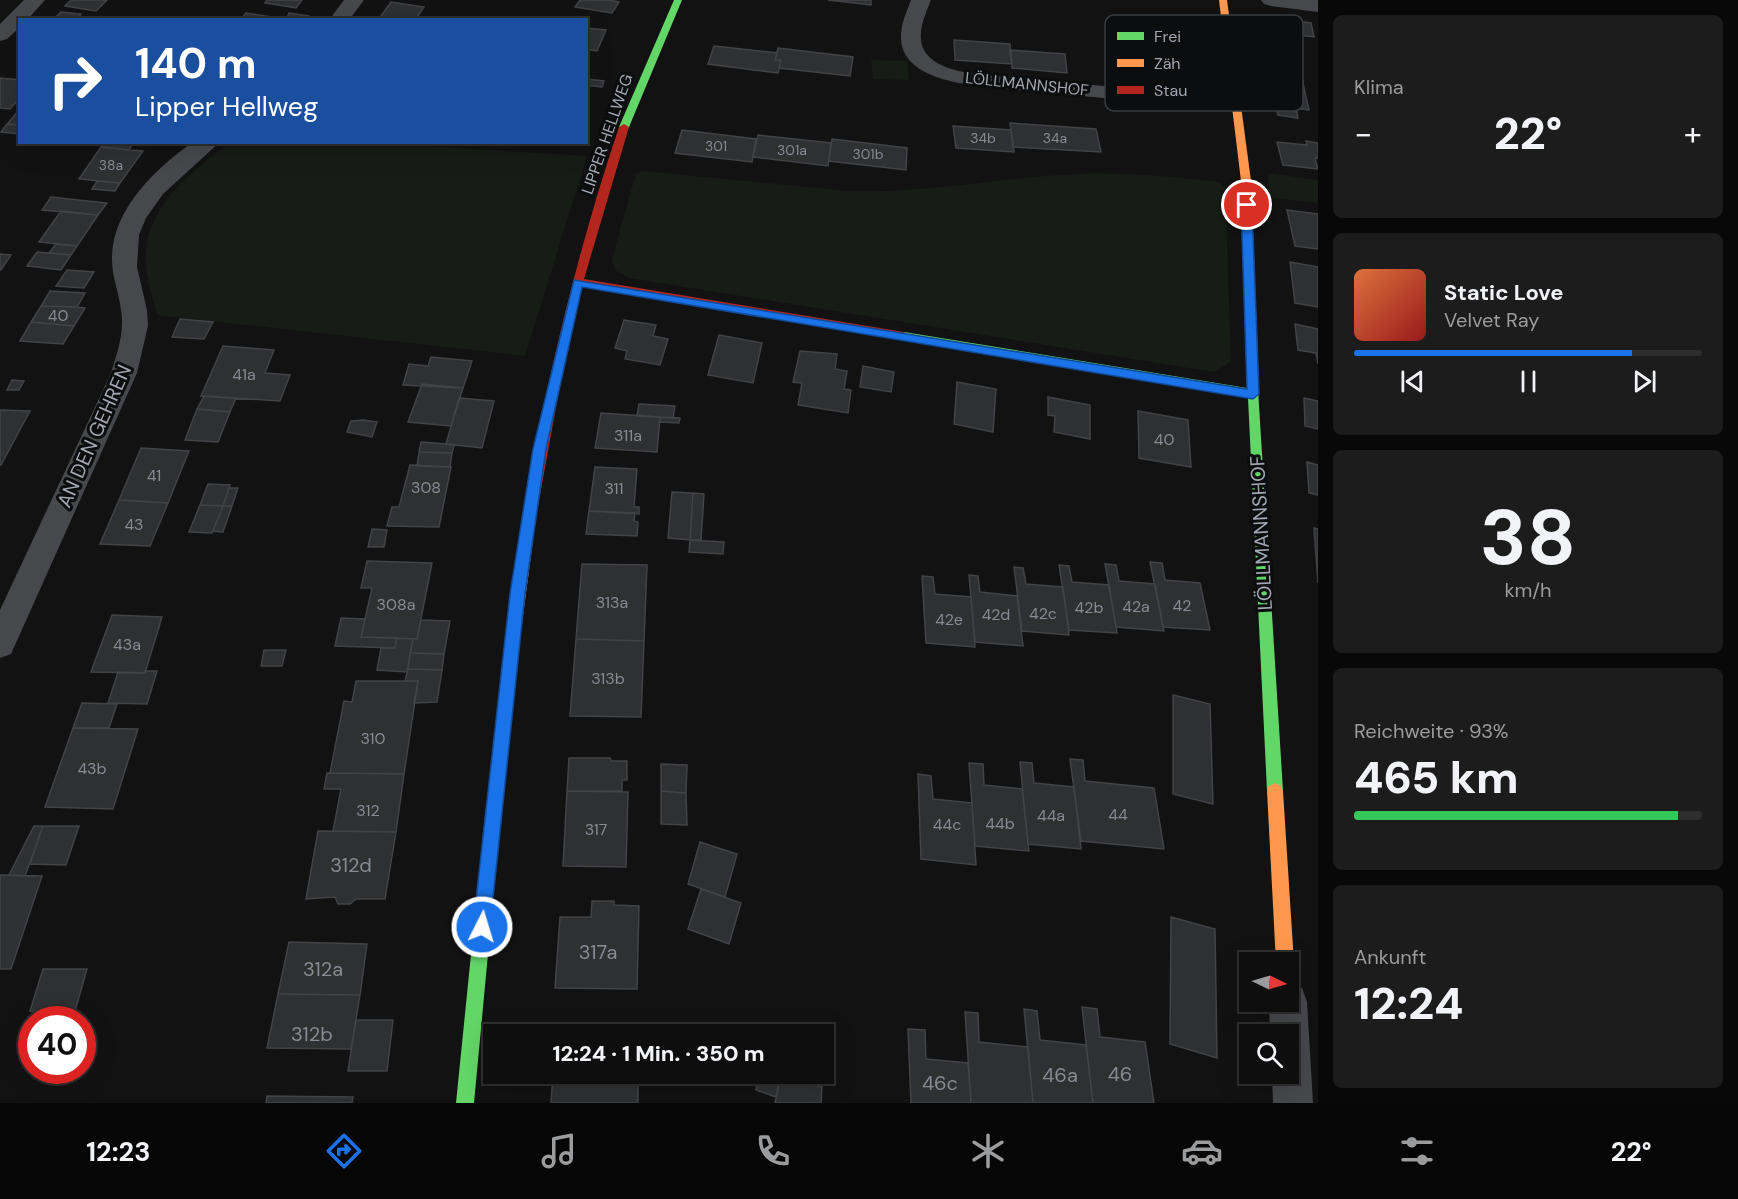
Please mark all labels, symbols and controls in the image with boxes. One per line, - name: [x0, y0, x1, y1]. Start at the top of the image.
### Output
- legend: [1105, 15, 1303, 111]
- text: Frei: [1154, 26, 1181, 47]
- text: 140 m: [135, 36, 257, 91]
- icon: right: [36, 42, 114, 120]
- text: Zäh: [1154, 53, 1181, 74]
- street label: LÖLLMANNSHOF: [964, 67, 1090, 101]
- street label: LIPPER HELLWEG: [577, 71, 637, 197]
- text: Klima: [1354, 74, 1404, 100]
- text: Stau: [1154, 80, 1187, 101]
- text: Lipper Hellweg: [135, 89, 318, 124]
- text: 22°: [1494, 104, 1562, 163]
- text: −: [1354, 112, 1372, 155]
- text: +: [1684, 112, 1702, 155]
- house number: 34b: [970, 129, 996, 147]
- house number: 34a: [1043, 129, 1067, 147]
- house number: 301: [705, 137, 727, 155]
- house number: 301a: [777, 141, 807, 159]
- house number: 301b: [853, 145, 884, 163]
- house number: 38a: [99, 156, 123, 174]
- pin: [1221, 179, 1272, 230]
- icon: arrive: [1230, 188, 1263, 221]
- text: Static Love: [1444, 278, 1564, 307]
- house number: 40: [48, 305, 68, 326]
- text: Velvet Ray: [1444, 307, 1539, 333]
- street label: AN DEN GEHREN: [51, 361, 137, 511]
- house number: 41a: [232, 364, 256, 385]
- icon: previous: [1396, 365, 1429, 398]
- icon: pause: [1512, 365, 1545, 398]
- icon: next: [1628, 365, 1661, 398]
- house number: 311a: [614, 425, 642, 446]
- house number: 40: [1154, 429, 1174, 450]
- street label: LÖLLMANNSHOF: [1244, 455, 1278, 611]
- house number: 41: [147, 465, 161, 486]
- house number: 308: [411, 477, 441, 498]
- house number: 311: [604, 478, 624, 499]
- text: 38: [1480, 487, 1576, 588]
- house number: 43: [124, 514, 144, 535]
- text: km/h: [1504, 577, 1552, 603]
- house number: 313a: [596, 592, 628, 613]
- house number: 308a: [377, 594, 415, 615]
- house number: 42: [1173, 595, 1191, 616]
- house number: 42a: [1122, 596, 1150, 617]
- house number: 42b: [1075, 597, 1103, 618]
- house number: 42c: [1029, 603, 1057, 624]
- house number: 42d: [982, 604, 1010, 625]
- house number: 42e: [935, 609, 963, 630]
- house number: 43a: [113, 634, 141, 655]
- house number: 313b: [591, 668, 625, 689]
- text: Reichweite · 93%: [1354, 718, 1508, 744]
- house number: 310: [360, 728, 386, 749]
- text: 465 km: [1354, 748, 1519, 807]
- house number: 43b: [77, 758, 107, 779]
- house number: 312: [356, 800, 380, 821]
- house number: 44: [1108, 804, 1128, 825]
- house number: 44a: [1037, 805, 1065, 826]
- house number: 44b: [985, 813, 1015, 834]
- house number: 44c: [933, 814, 961, 835]
- house number: 317: [585, 819, 607, 840]
- house number: 312d: [330, 852, 372, 878]
- position arrow: [450, 895, 514, 959]
- house number: 317a: [579, 939, 617, 965]
- text: Ankunft: [1354, 944, 1426, 970]
- north arrow: [1239, 952, 1299, 1012]
- map controls: [1239, 952, 1299, 1084]
- house number: 312a: [303, 956, 343, 982]
- text: 12:24: [1354, 974, 1464, 1033]
- speed limit sign: 40: [18, 1006, 96, 1084]
- house number: 312b: [291, 1021, 333, 1047]
- button: search: [1239, 1024, 1299, 1084]
- text: 12:24 · 1 Min. · 350 m: [553, 1039, 765, 1068]
- house number: 46: [1108, 1061, 1132, 1087]
- house number: 46a: [1042, 1062, 1078, 1088]
- house number: 46c: [922, 1070, 958, 1096]
- icon: directions: [323, 1130, 365, 1172]
- icon: music: [538, 1130, 580, 1172]
- icon: phone: [752, 1130, 794, 1172]
- icon: climate: [967, 1130, 1009, 1172]
- icon: car: [1181, 1130, 1223, 1172]
- icon: filters: [1396, 1130, 1438, 1172]
- text: 12:23: [86, 1134, 150, 1169]
- text: 22°: [1611, 1134, 1652, 1169]

